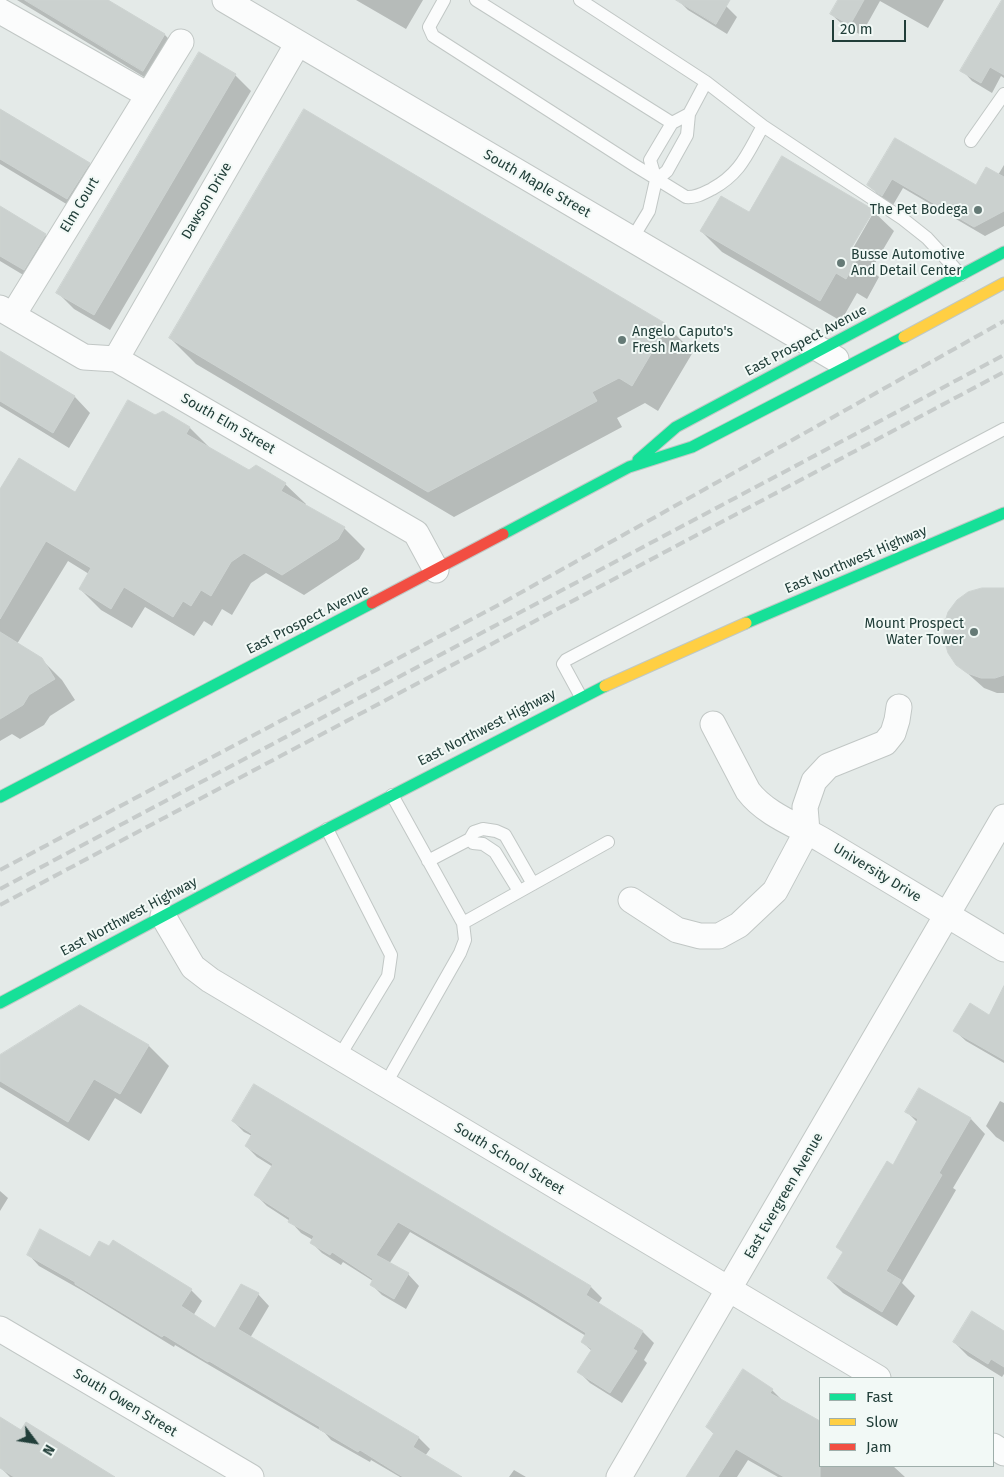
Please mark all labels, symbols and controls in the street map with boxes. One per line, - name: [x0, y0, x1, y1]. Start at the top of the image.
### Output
- scale bar: [834, 10, 908, 42]
- text: 20 m: [840, 20, 873, 38]
- street label: South Maple Street: [480, 146, 594, 222]
- street label: Dawson Drive: [178, 160, 236, 242]
- street label: Elm Court: [57, 174, 103, 236]
- place label: The Pet Bodega: [870, 202, 968, 218]
- marker: The Pet Bodega: [972, 204, 984, 216]
- place label: Busse Automotive And Detail Center: [851, 247, 965, 280]
- marker: Busse Automotive And Detail Center: [835, 257, 847, 269]
- street label: East Prospect Avenue: [742, 302, 870, 380]
- place label: Angelo Caputo's Fresh Markets: [632, 324, 733, 357]
- marker: Angelo Caputo's Fresh Markets: [616, 334, 628, 346]
- street label: South Elm Street: [178, 390, 278, 458]
- street label: East Northwest Highway: [782, 522, 930, 598]
- street label: East Prospect Avenue: [244, 582, 372, 658]
- place label: Mount Prospect Water Tower: [865, 616, 964, 648]
- marker: Mount Prospect Water Tower: [968, 626, 980, 638]
- street label: East Northwest Highway: [415, 686, 559, 770]
- street label: University Drive: [830, 840, 924, 906]
- street label: East Northwest Highway: [58, 874, 200, 960]
- street label: South School Street: [451, 1119, 567, 1199]
- street label: East Evergreen Avenue: [741, 1130, 827, 1262]
- street label: South Owen Street: [70, 1365, 180, 1441]
- legend: [819, 1377, 994, 1467]
- text: Fast: [866, 1388, 893, 1406]
- text: Slow: [866, 1413, 898, 1431]
- north arrow: [10, 1417, 60, 1467]
- text: Jam: [866, 1438, 892, 1456]
- text: N: [39, 1442, 58, 1458]

